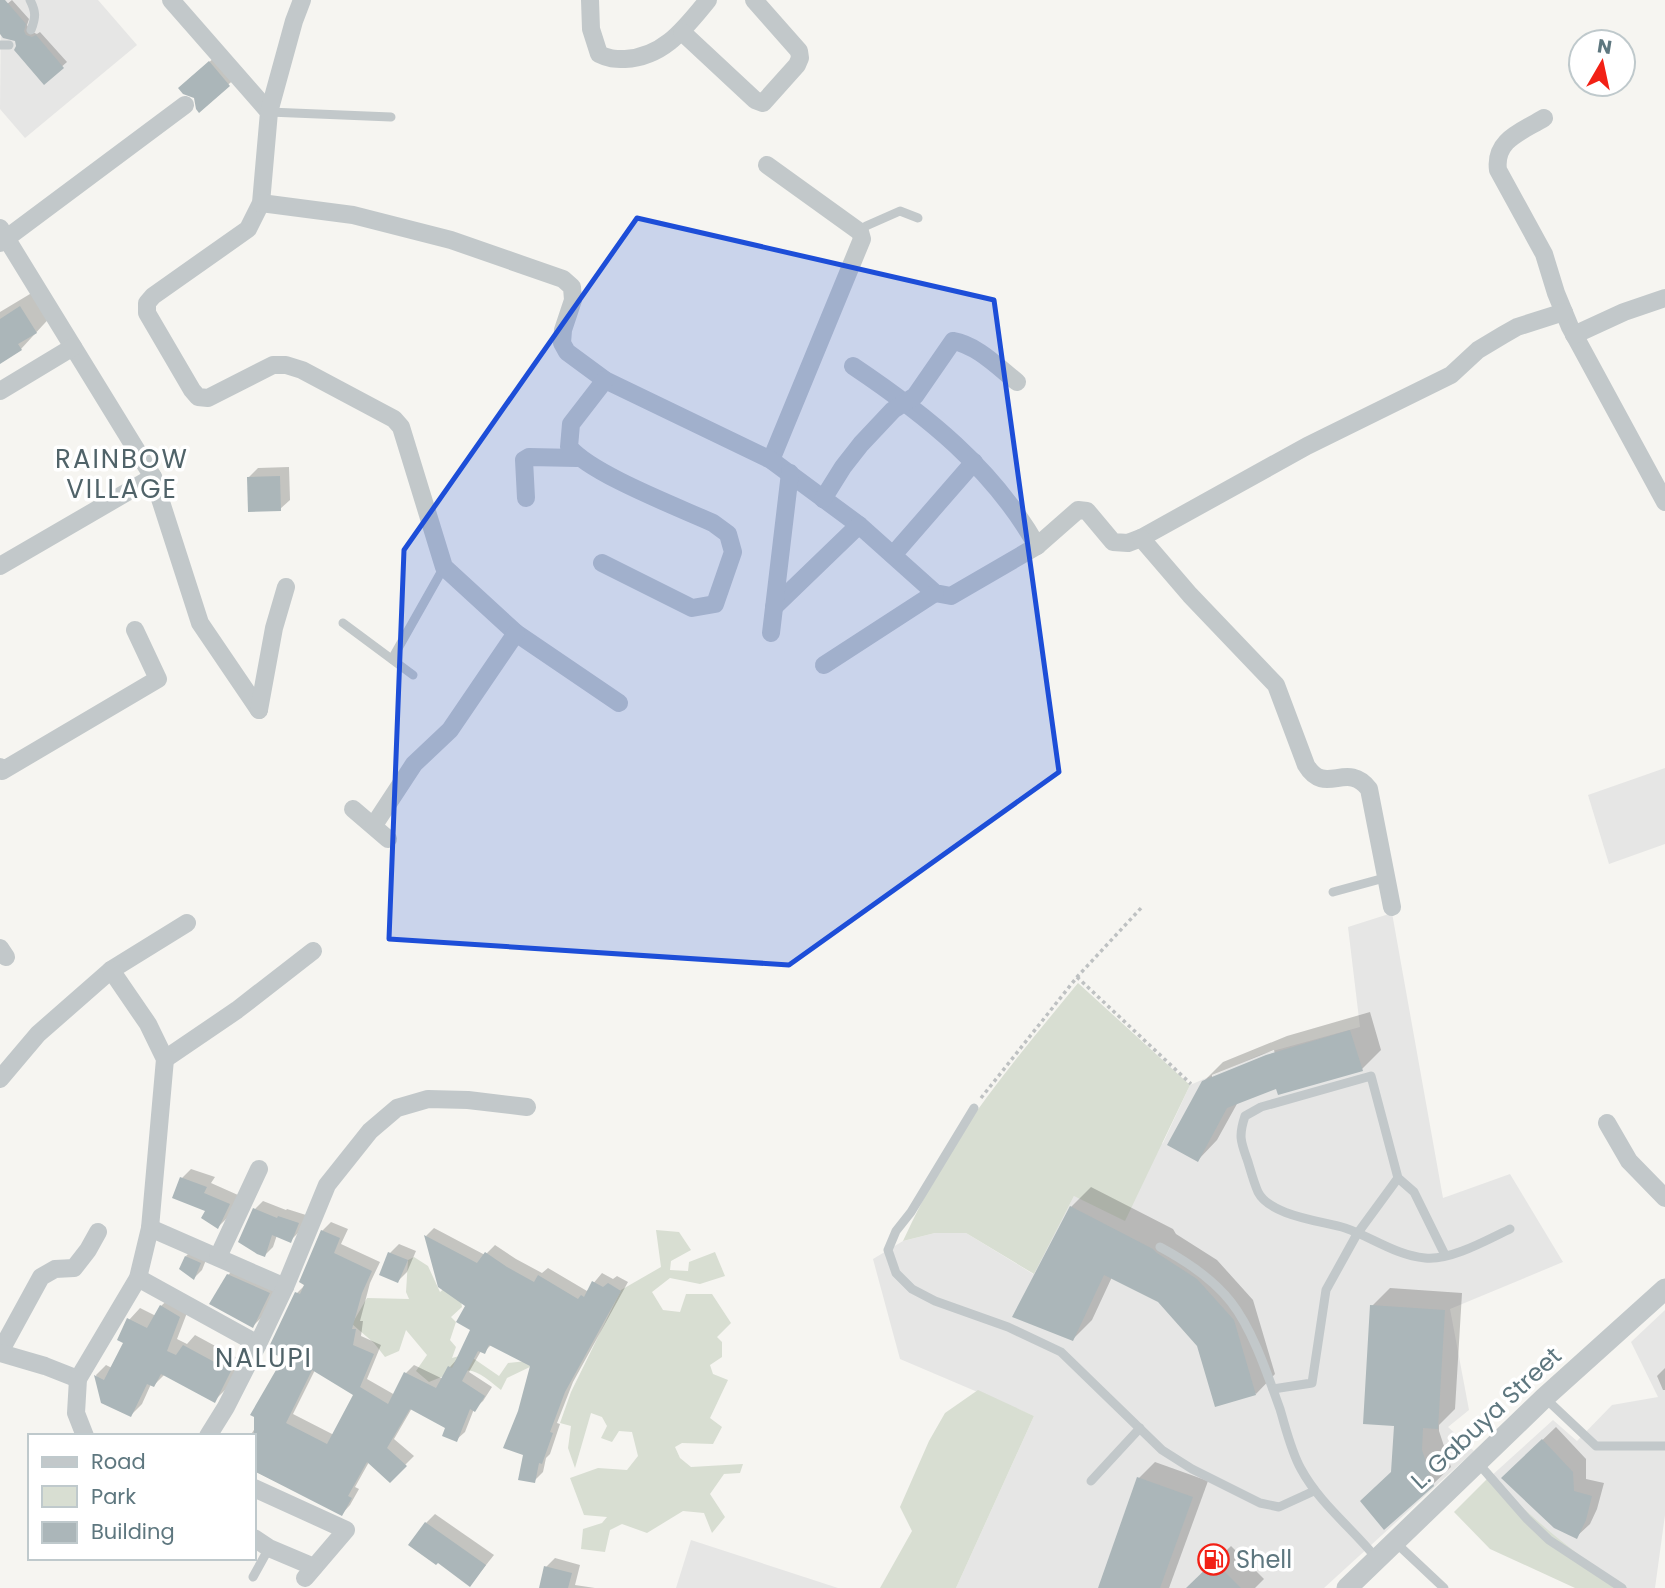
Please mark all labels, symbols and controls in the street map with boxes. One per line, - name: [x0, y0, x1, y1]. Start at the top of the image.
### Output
- north arrow: [1567, 28, 1637, 98]
- text: N: [1595, 32, 1614, 61]
- district label: RAINBOW VILLAGE: [55, 441, 189, 507]
- district label: NALUPI: [215, 1340, 313, 1376]
- street label: L. Gabuya Street: [1404, 1340, 1568, 1496]
- legend: [28, 1434, 256, 1560]
- text: Road: [91, 1447, 146, 1476]
- text: Park: [91, 1482, 136, 1511]
- text: Building: [91, 1517, 175, 1546]
- fuel station icon: Shell: [1196, 1542, 1230, 1576]
- place label: Shell: [1236, 1543, 1292, 1576]

